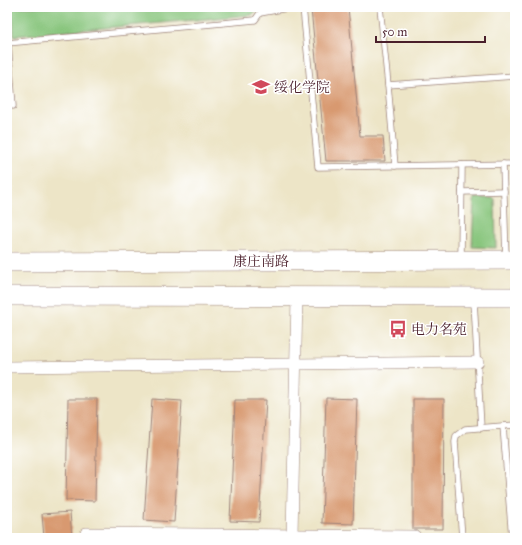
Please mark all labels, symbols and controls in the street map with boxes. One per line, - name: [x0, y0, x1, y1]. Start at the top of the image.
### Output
- scale bar: [376, 18, 485, 44]
- text: 50 m: [382, 25, 407, 39]
- school or university icon: 绥化学院: [251, 77, 271, 97]
- place label: 绥化学院: [274, 79, 330, 96]
- street label: 康庄南路: [233, 253, 289, 270]
- bus stop icon: 电力名苑: [388, 319, 408, 339]
- place label: 电力名苑: [411, 321, 467, 338]

